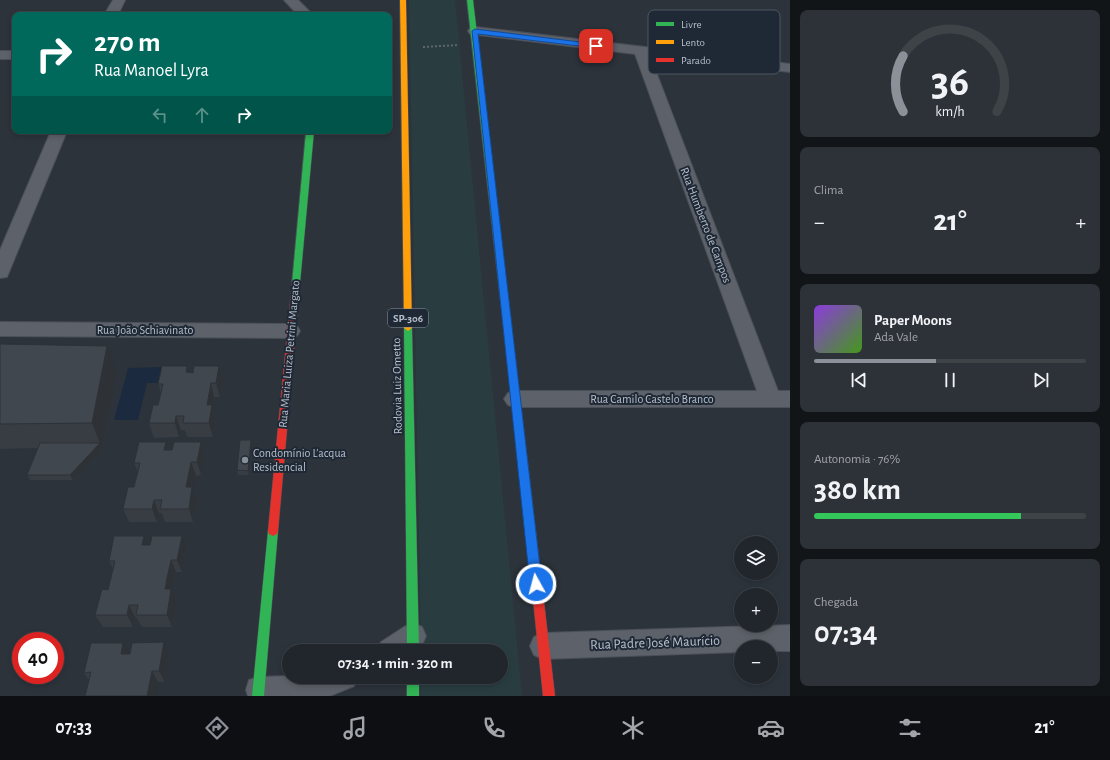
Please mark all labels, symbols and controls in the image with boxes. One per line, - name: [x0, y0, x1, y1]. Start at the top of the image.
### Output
- legend: [648, 10, 780, 74]
- text: Livre: [681, 19, 702, 30]
- icon: right: [28, 28, 80, 80]
- text: 270 m: [94, 29, 161, 57]
- pin: [579, 29, 613, 63]
- icon: arrive: [585, 35, 607, 57]
- text: Lento: [681, 37, 705, 48]
- text: Parado: [681, 55, 711, 66]
- text: 36: [931, 61, 969, 102]
- text: Rua Manoel Lyra: [94, 62, 209, 80]
- icon: left: [149, 104, 171, 126]
- icon: ahead: [191, 104, 213, 126]
- icon: right: [233, 104, 255, 126]
- text: km/h: [935, 104, 965, 118]
- street label: Rua Humberto de Campos: [678, 166, 734, 284]
- text: Clima: [814, 184, 844, 197]
- text: 21°: [933, 206, 967, 236]
- text: −: [814, 211, 825, 233]
- text: +: [1075, 211, 1086, 233]
- street label: Rua Maria Luiza Petrini Margato: [277, 280, 301, 428]
- road number: SP-306: [388, 309, 428, 327]
- text: Paper Moons: [874, 313, 952, 328]
- street label: Rua João Schiavinato: [97, 324, 193, 336]
- text: Ada Vale: [874, 331, 918, 344]
- street label: Rodovia Luiz Ometto: [390, 337, 404, 434]
- icon: previous: [848, 369, 870, 391]
- icon: pause: [939, 369, 961, 391]
- icon: next: [1030, 369, 1052, 391]
- street label: Rua Camilo Castelo Branco: [590, 393, 714, 405]
- place label: Condomínio L’acqua Residencial: [253, 447, 347, 473]
- text: Autonomia · 76%: [814, 453, 900, 466]
- marker: Condomínio L’acqua Residencial: [240, 455, 250, 465]
- text: 380 km: [814, 475, 901, 505]
- map controls: [734, 536, 778, 684]
- button: layers: [734, 536, 778, 580]
- position arrow: [515, 563, 557, 605]
- button: +: [734, 588, 778, 632]
- text: Chegada: [814, 596, 858, 609]
- text: 07:34: [814, 618, 877, 648]
- speed limit sign: 40: [12, 632, 64, 684]
- street label: Rua Padre José Maurício: [590, 634, 720, 652]
- button: −: [734, 640, 778, 684]
- text: 07:34 · 1 min · 320 m: [337, 656, 453, 671]
- icon: directions: [203, 714, 231, 742]
- icon: music: [341, 714, 369, 742]
- icon: phone: [480, 714, 508, 742]
- icon: climate: [619, 714, 647, 742]
- icon: car: [757, 714, 785, 742]
- icon: filters: [896, 714, 924, 742]
- text: 07:33: [55, 719, 92, 737]
- text: 21°: [1034, 719, 1055, 737]

